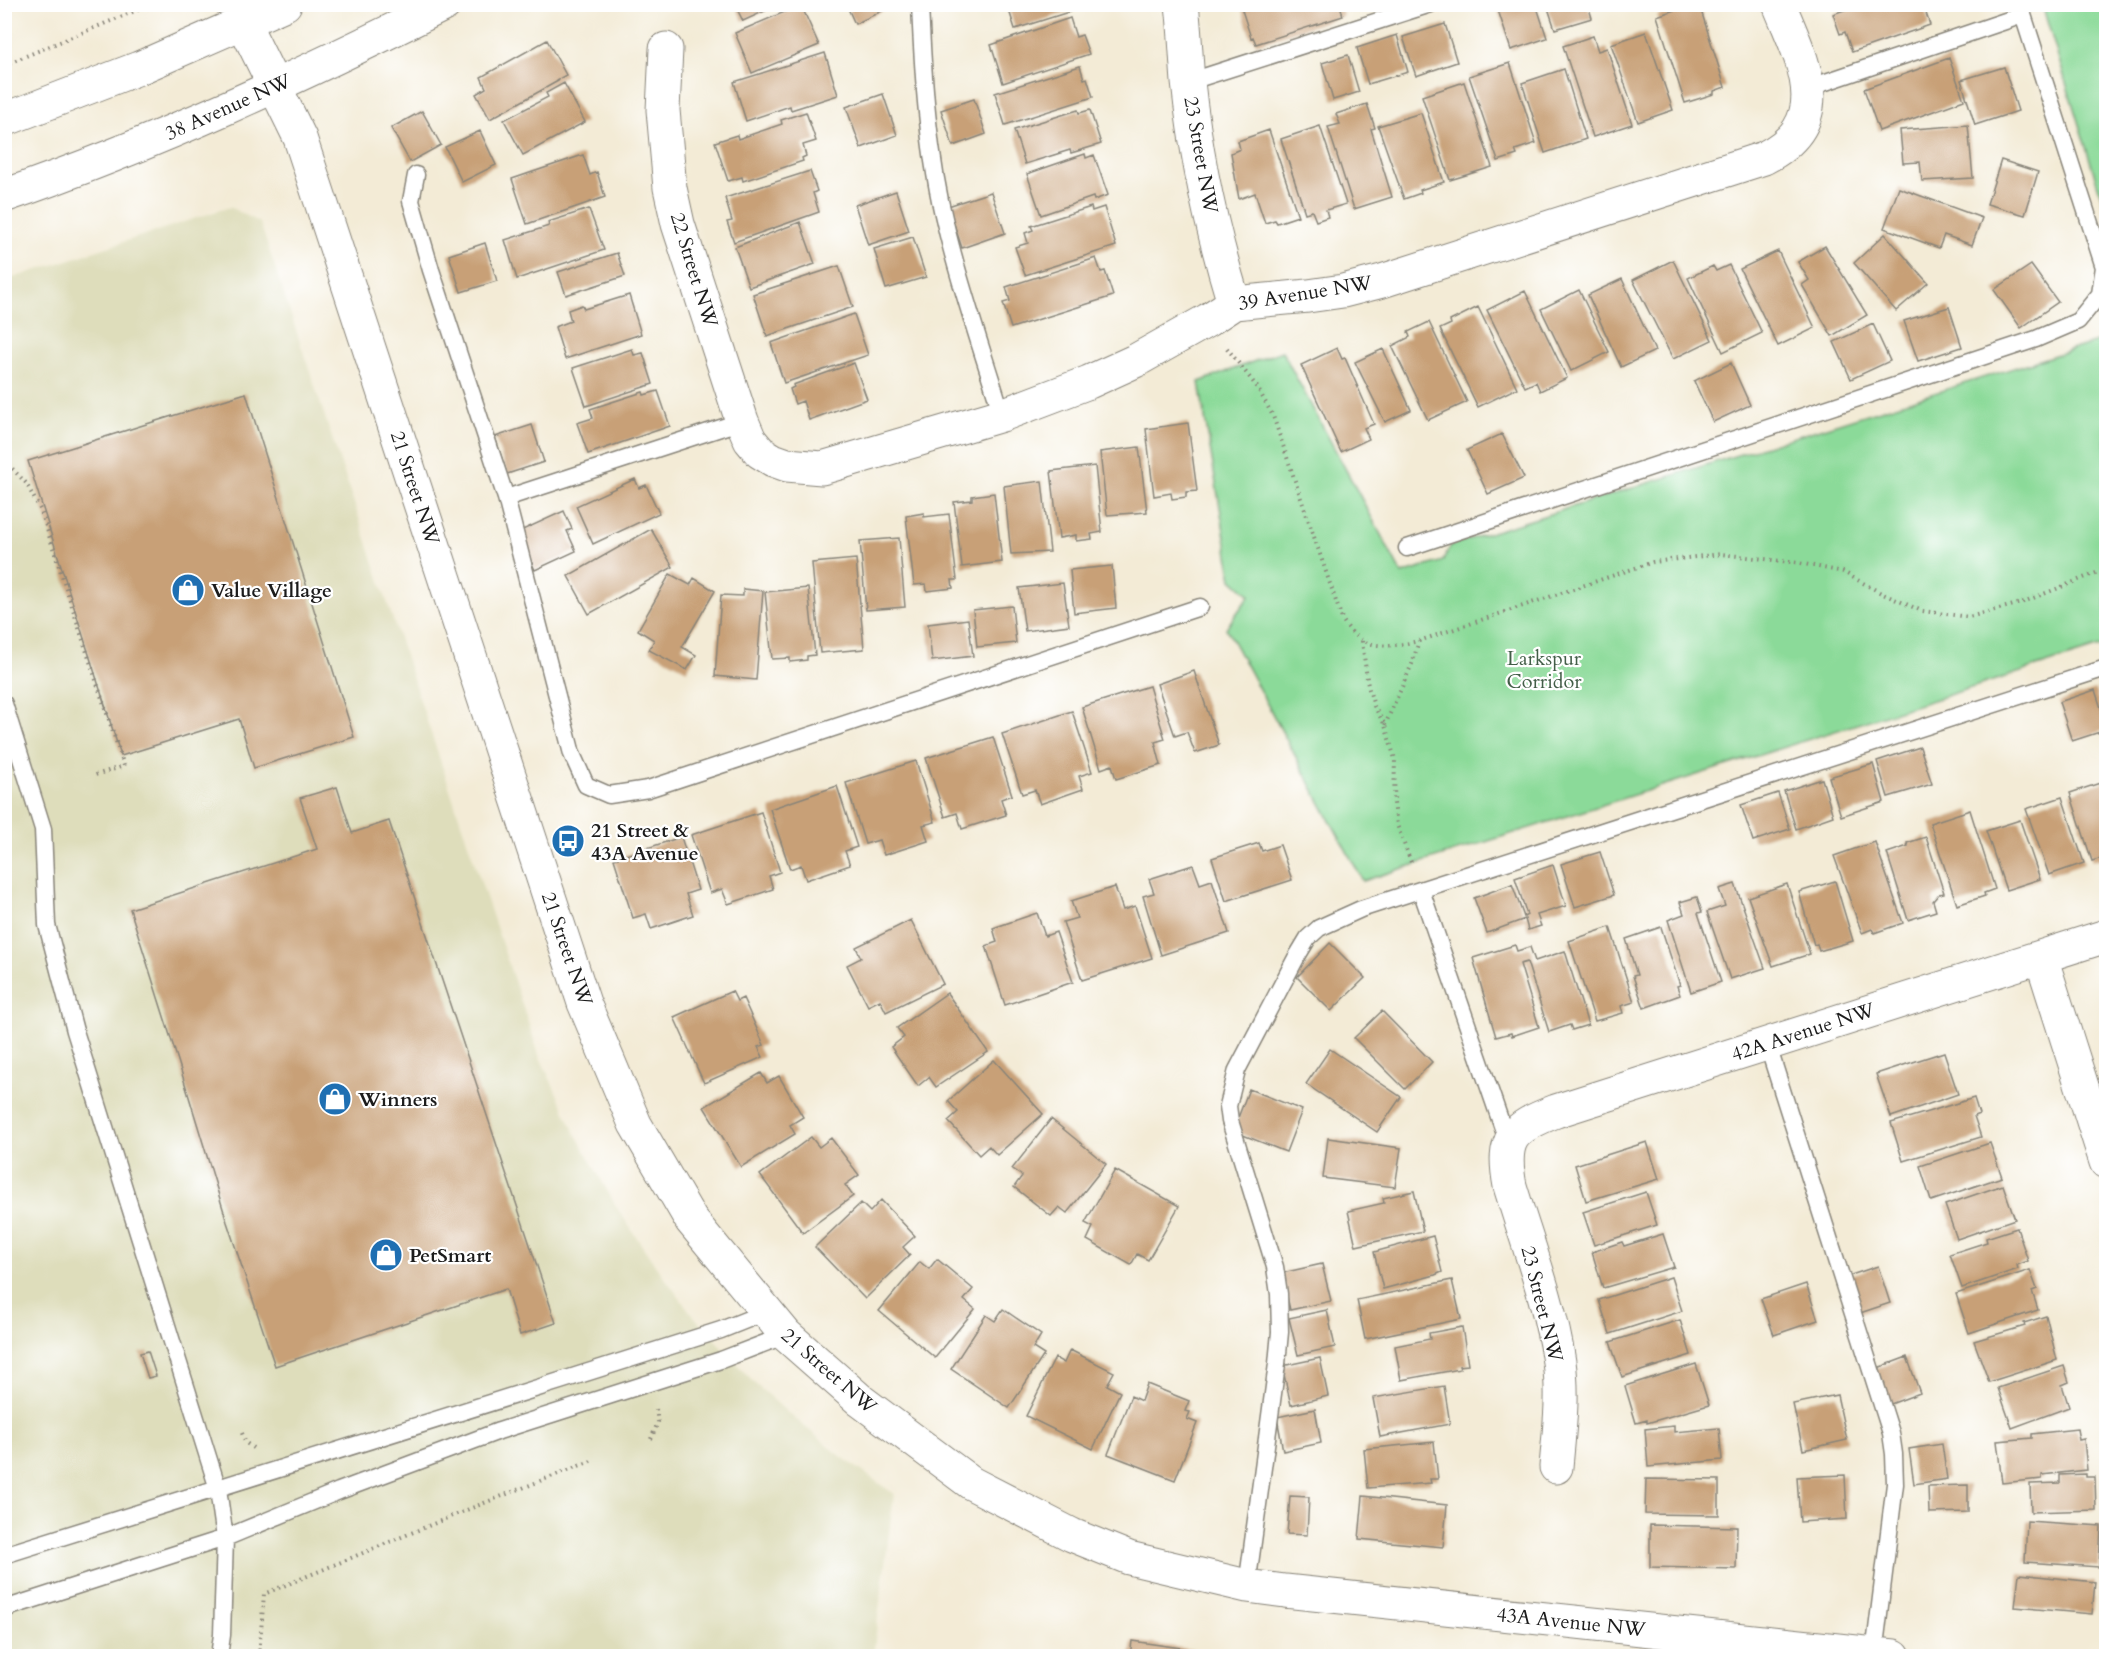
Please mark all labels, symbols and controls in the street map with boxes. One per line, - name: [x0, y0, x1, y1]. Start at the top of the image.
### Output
- street label: 38 Avenue NW: [161, 67, 296, 147]
- street label: 23 Street NW: [1177, 94, 1225, 217]
- street label: 22 Street NW: [664, 209, 724, 331]
- street label: 39 Avenue NW: [1236, 269, 1375, 317]
- street label: 21 Street NW: [384, 427, 446, 549]
- shop icon: Value Village: [170, 572, 206, 608]
- place label: Value Village: [211, 577, 332, 604]
- park label: Larkspur Corridor: [1506, 645, 1582, 695]
- place label: 21 Street & 43A Avenue: [591, 817, 699, 867]
- bus stop icon: 21 Street & 43A Avenue: [550, 823, 586, 859]
- street label: 21 Street NW: [535, 889, 599, 1010]
- street label: 42A Avenue NW: [1728, 996, 1879, 1068]
- shop icon: Winners: [317, 1081, 353, 1117]
- place label: Winners: [357, 1086, 437, 1113]
- shop icon: PetSmart: [368, 1237, 404, 1273]
- place label: PetSmart: [409, 1242, 491, 1269]
- street label: 23 Street NW: [1515, 1243, 1570, 1366]
- street label: 21 Street NW: [775, 1322, 883, 1421]
- street label: 43A Avenue NW: [1495, 1601, 1648, 1643]

